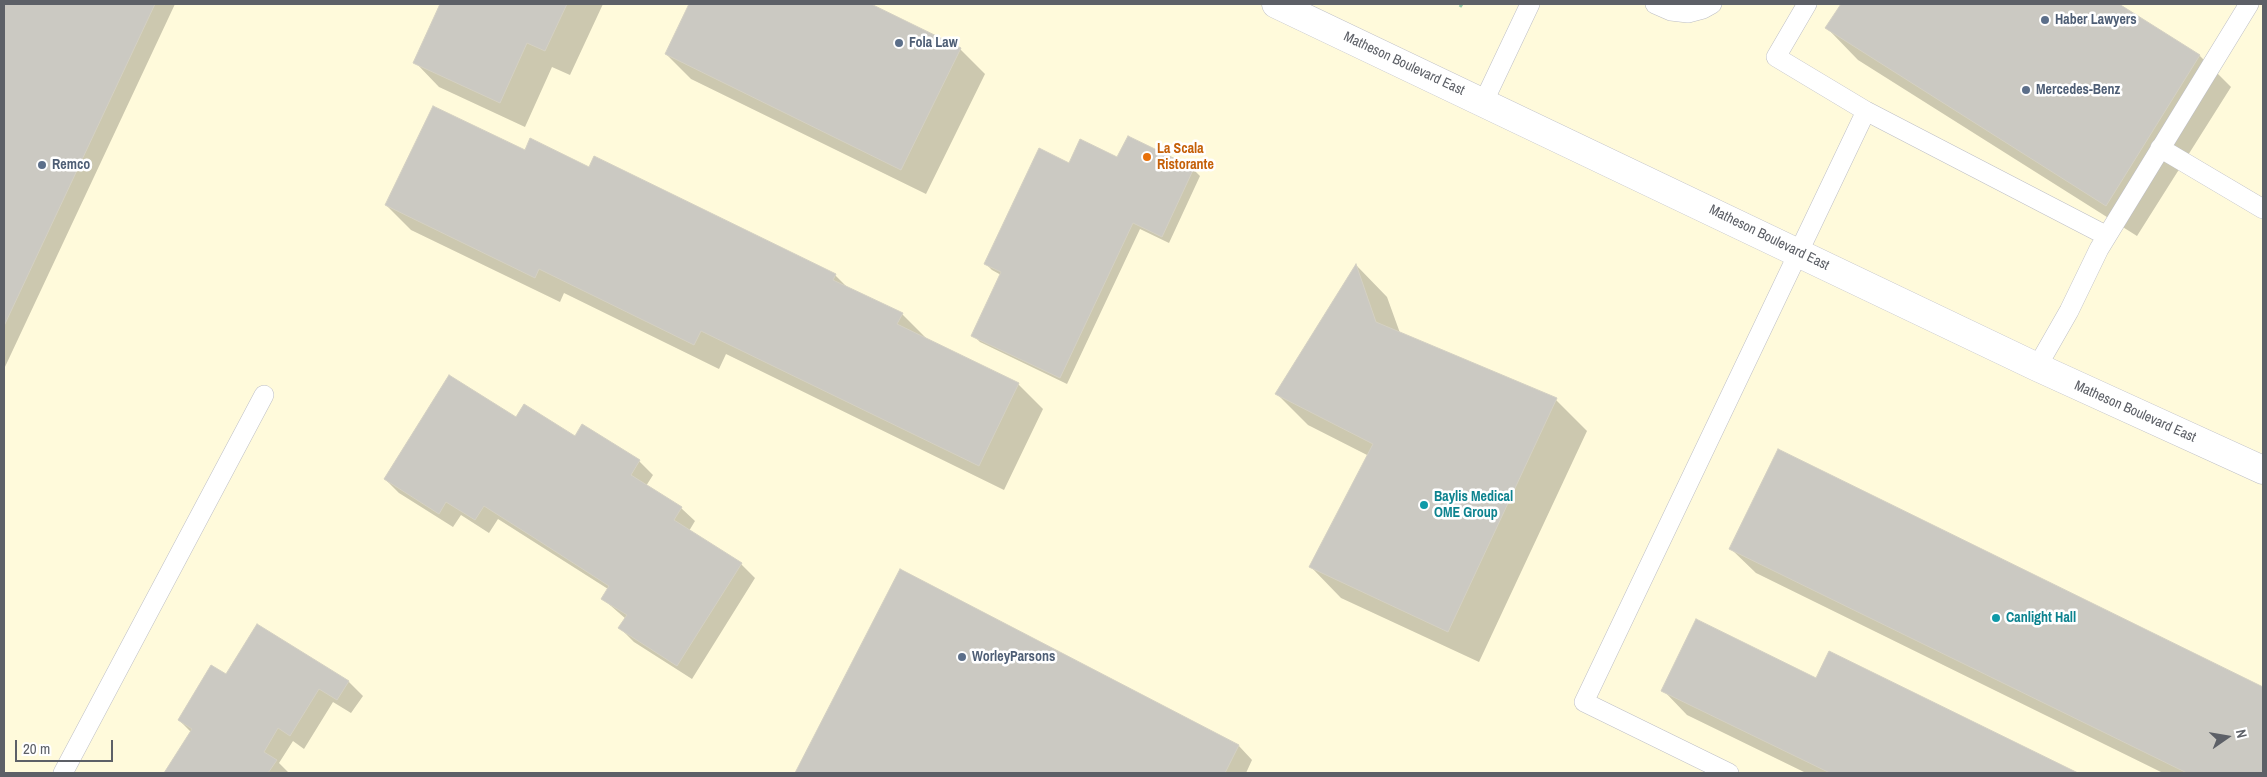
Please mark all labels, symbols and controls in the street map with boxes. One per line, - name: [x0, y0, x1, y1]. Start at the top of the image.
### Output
- place label: Haber Lawyers: [2055, 12, 2137, 28]
- marker: Haber Lawyers: [2039, 14, 2051, 26]
- street label: Matheson Boulevard East: [1341, 29, 1467, 99]
- place label: Fola Law: [909, 35, 958, 51]
- marker: Fola Law: [893, 37, 905, 49]
- place label: Mercedes-Benz: [2036, 82, 2120, 98]
- marker: Mercedes-Benz: [2020, 84, 2032, 96]
- place label: La Scala Ristorante: [1157, 141, 1214, 174]
- marker: La Scala Ristorante: [1141, 151, 1153, 163]
- place label: Remco: [52, 157, 90, 173]
- marker: Remco: [36, 159, 48, 171]
- street label: Matheson Boulevard East: [1706, 202, 1832, 274]
- street label: Matheson Boulevard East: [2072, 378, 2198, 446]
- place label: Baylis Medical OME Group: [1434, 489, 1513, 522]
- marker: Baylis Medical OME Group: [1418, 499, 1430, 511]
- place label: Canlight Hall: [2006, 610, 2076, 626]
- marker: Canlight Hall: [1990, 612, 2002, 624]
- place label: WorleyParsons: [972, 649, 1055, 665]
- marker: WorleyParsons: [956, 651, 968, 663]
- north arrow: [2202, 712, 2252, 762]
- text: N: [2232, 728, 2251, 740]
- scale bar: [18, 730, 115, 762]
- text: 20 m: [23, 738, 50, 759]

